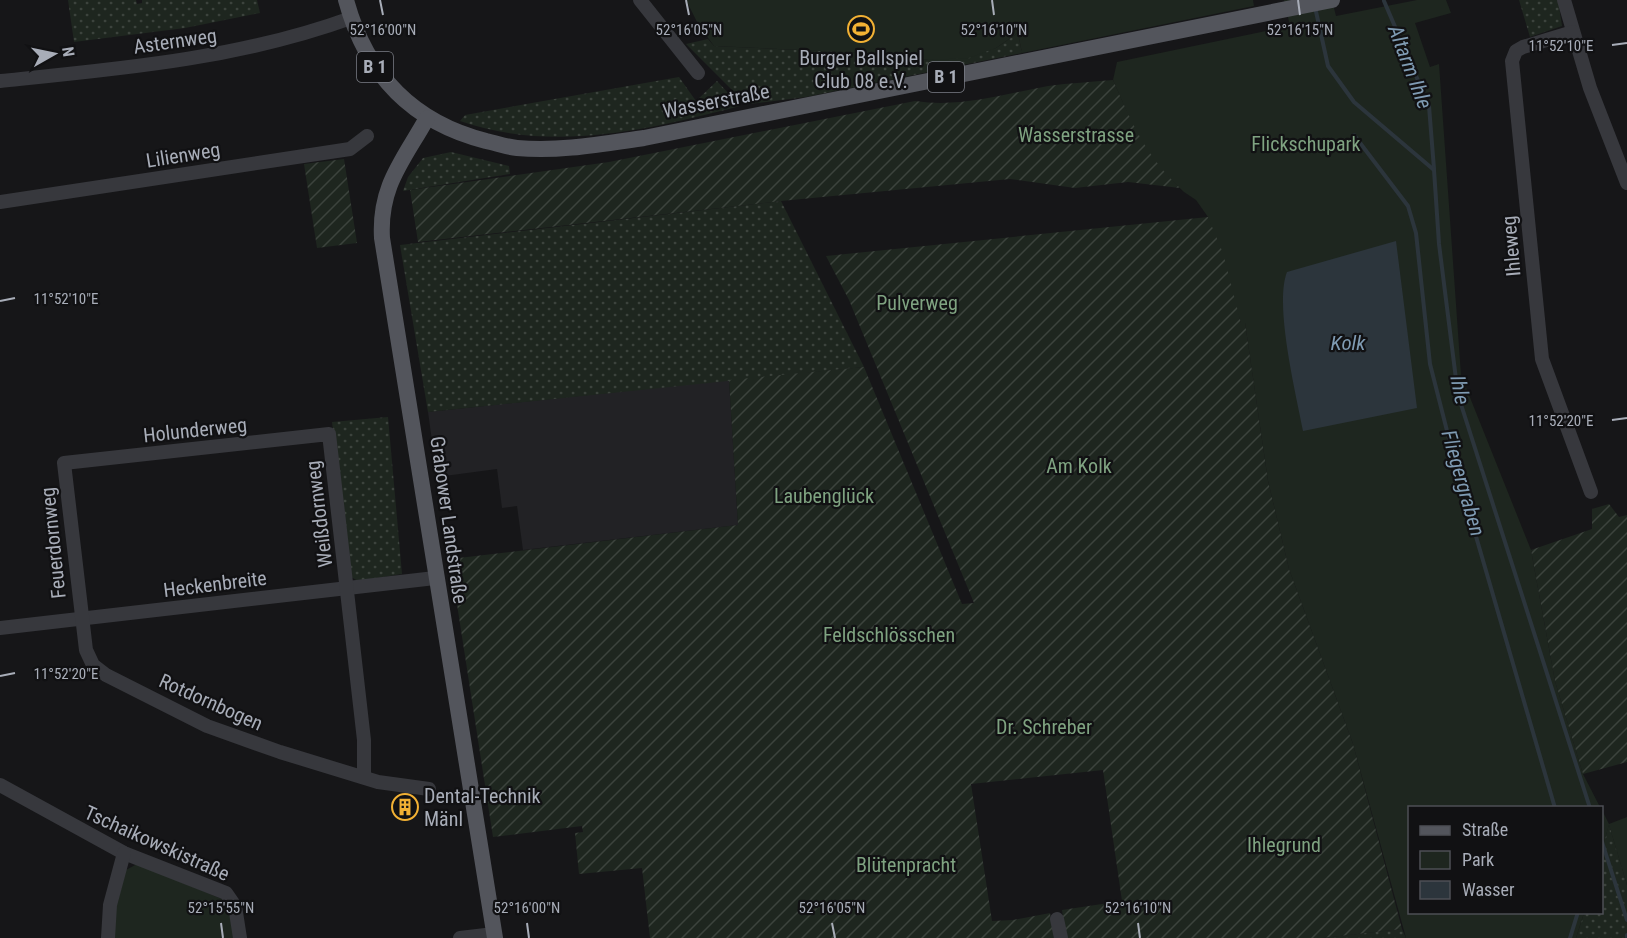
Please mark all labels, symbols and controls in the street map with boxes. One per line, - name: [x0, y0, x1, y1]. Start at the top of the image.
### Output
- sports icon: Burger Ballspiel Club 08 e.V.: [846, 14, 876, 44]
- text: 52°16'00"N: [350, 21, 416, 39]
- text: 52°16'05"N: [656, 21, 722, 39]
- text: 52°16'10"N: [961, 21, 1027, 39]
- text: 52°16'15"N: [1267, 21, 1333, 39]
- water label: Altarm Ihle: [1383, 21, 1437, 112]
- street label: Asternweg: [132, 23, 218, 59]
- north arrow: [24, 24, 84, 84]
- text: 11°52'10"E: [1529, 37, 1593, 55]
- text: N: [58, 45, 78, 58]
- place label: Burger Ballspiel Club 08 e.V.: [799, 46, 923, 93]
- road number: B 1: [357, 52, 393, 82]
- road number: B 1: [928, 62, 964, 92]
- street label: Wasserstraße: [661, 79, 771, 123]
- park label: Wasserstrasse: [1018, 123, 1134, 147]
- park label: Flickschupark: [1251, 132, 1361, 156]
- street label: Lilienweg: [144, 137, 222, 173]
- street label: Ihleweg: [1496, 215, 1526, 277]
- text: 11°52'10"E: [34, 290, 98, 308]
- park label: Pulverweg: [876, 291, 958, 315]
- water label: Kolk: [1331, 331, 1366, 355]
- water label: Ihle: [1445, 373, 1475, 407]
- text: 11°52'20"E: [1529, 412, 1593, 430]
- street label: Holunderweg: [142, 413, 248, 447]
- water label: Fliegergraben: [1436, 427, 1490, 539]
- street label: Grabower Landstraße: [425, 435, 473, 605]
- park label: Am Kolk: [1046, 454, 1112, 478]
- street label: Weißdornweg: [301, 459, 337, 569]
- park label: Laubenglück: [774, 484, 874, 508]
- street label: Feuerdornweg: [35, 486, 71, 600]
- street label: Heckenbreite: [162, 566, 268, 602]
- park label: Feldschlösschen: [823, 623, 955, 647]
- text: 11°52'20"E: [34, 665, 98, 683]
- street label: Rotdornbogen: [155, 668, 267, 736]
- park label: Dr. Schreber: [996, 715, 1092, 739]
- place label: Dental-Technik Mänl: [424, 784, 541, 831]
- building icon: Dental-Technik Mänl: [390, 792, 420, 822]
- street label: Tschaikowskistraße: [81, 800, 233, 886]
- legend: [1408, 806, 1603, 914]
- text: Straße: [1462, 819, 1508, 840]
- park label: Ihlegrund: [1247, 833, 1321, 857]
- text: Park: [1462, 849, 1494, 870]
- park label: Blütenpracht: [856, 853, 956, 877]
- text: Wasser: [1462, 879, 1515, 900]
- text: 52°15'55"N: [188, 899, 254, 917]
- text: 52°16'00"N: [494, 899, 560, 917]
- text: 52°16'05"N: [799, 899, 865, 917]
- text: 52°16'10"N: [1105, 899, 1171, 917]

